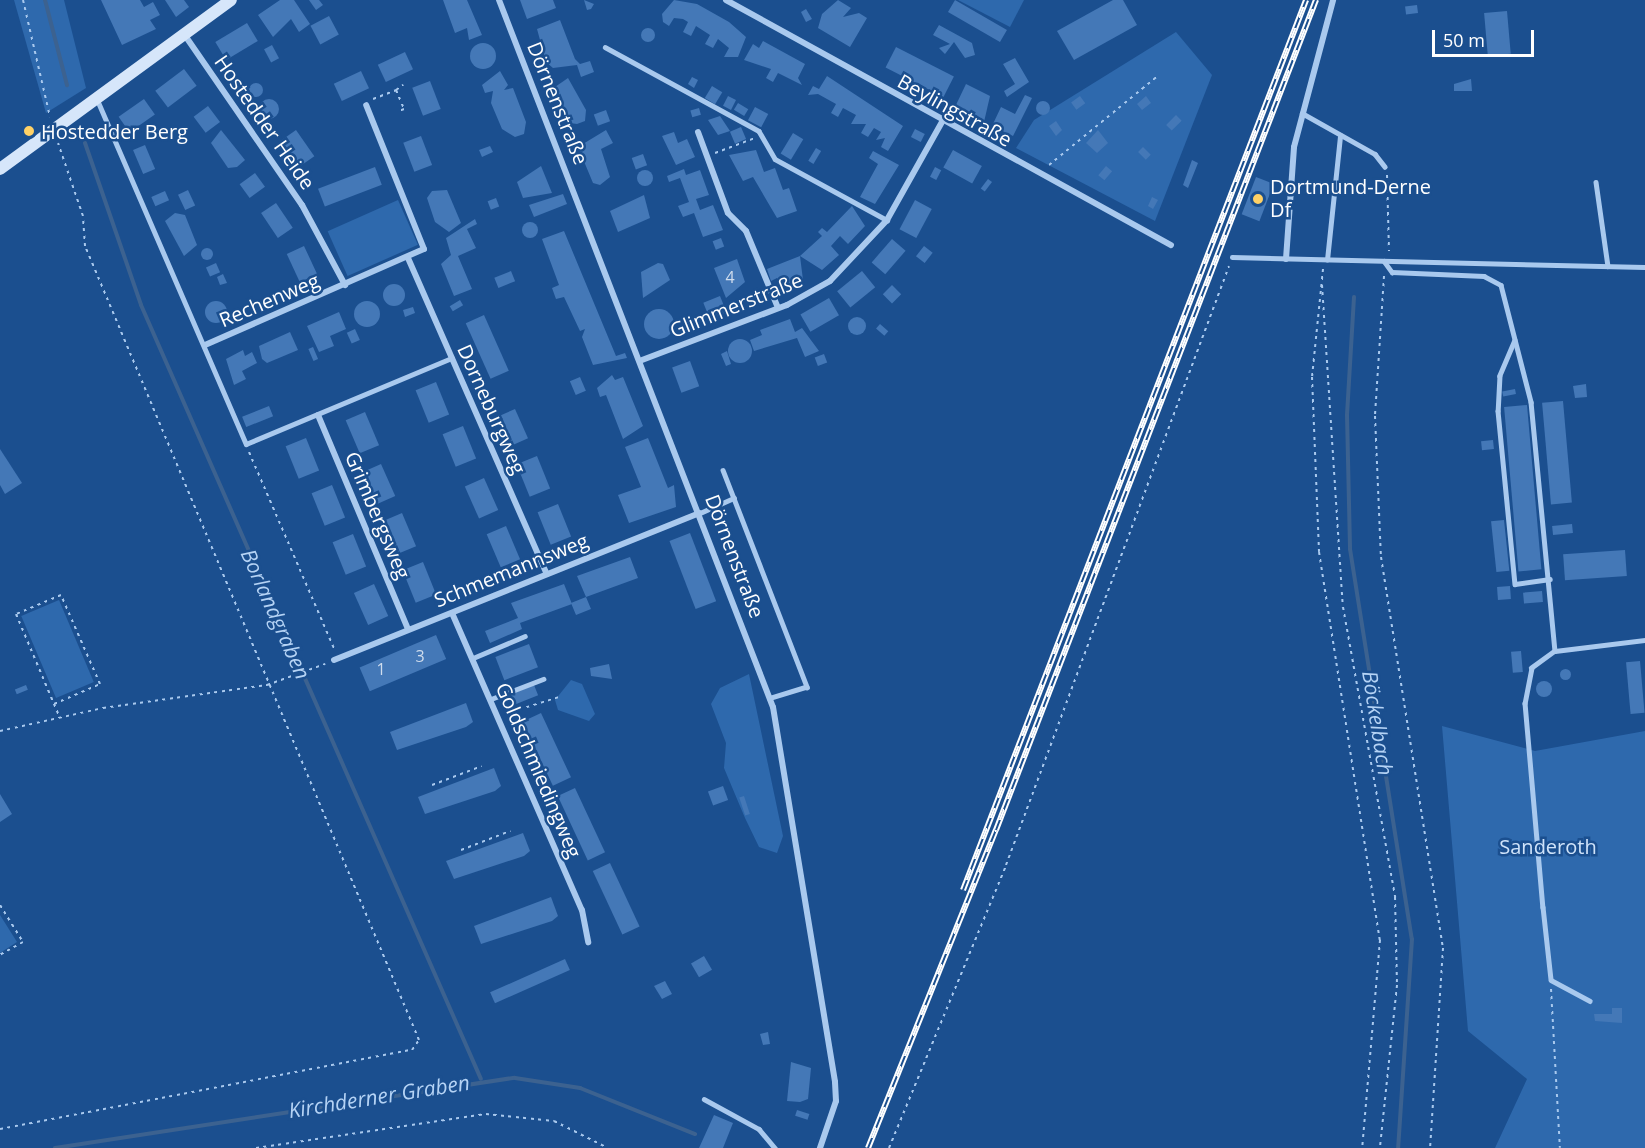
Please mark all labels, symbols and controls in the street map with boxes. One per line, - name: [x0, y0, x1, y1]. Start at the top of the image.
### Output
- scale bar: [1435, 18, 1537, 56]
- text: 50 m: [1443, 28, 1485, 52]
- street label: Dörnenstraße: [523, 38, 593, 168]
- street label: Hostedder Heide: [210, 50, 320, 194]
- street label: Beylingstraße: [894, 69, 1016, 151]
- place label: Hostedder Berg: [41, 119, 188, 143]
- marker: Hostedder Berg: [22, 124, 36, 138]
- place label: Dortmund-Derne Df: [1270, 175, 1431, 222]
- marker: Dortmund-Derne Df: [1251, 192, 1265, 206]
- house number: 4: [725, 267, 735, 287]
- street label: Rechenweg: [215, 268, 323, 332]
- street label: Glimmerstraße: [666, 268, 806, 342]
- street label: Dorneburgweg: [453, 340, 531, 478]
- street label: Grimbergsweg: [340, 448, 416, 582]
- street label: Dörnenstraße: [700, 491, 770, 621]
- street label: Schmemannsweg: [431, 528, 591, 612]
- water label: Borlandgraben: [236, 545, 316, 683]
- house number: 3: [415, 646, 425, 666]
- house number: 1: [376, 659, 386, 679]
- water label: Böckelbach: [1357, 669, 1399, 777]
- street label: Goldschmiedingweg: [491, 679, 587, 861]
- park label: Sanderoth: [1499, 834, 1597, 858]
- water label: Kirchderner Graben: [287, 1069, 471, 1123]

